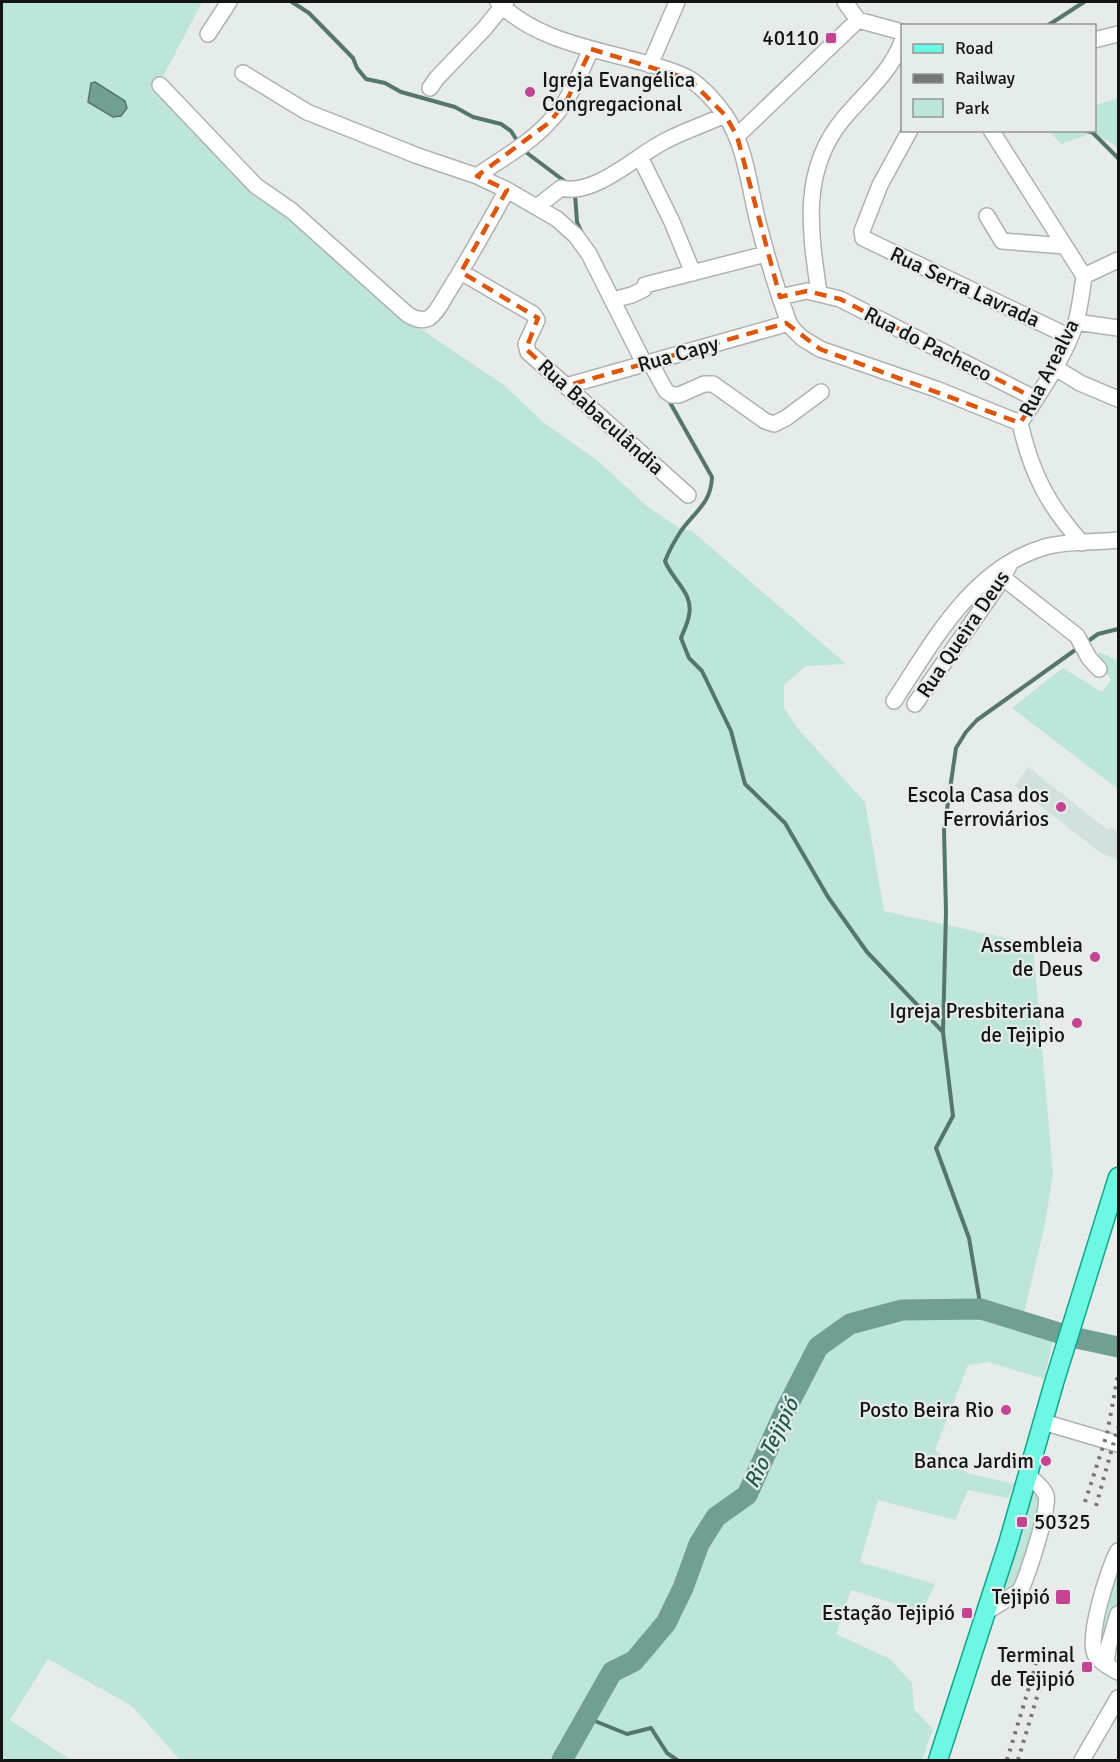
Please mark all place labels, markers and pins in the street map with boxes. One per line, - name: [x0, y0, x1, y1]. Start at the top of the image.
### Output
- place label: 40110: [762, 25, 819, 51]
- marker: 40110: [824, 31, 838, 45]
- place label: Igreja Evangélica Congregacional: [542, 67, 695, 117]
- marker: Igreja Evangélica Congregacional: [523, 85, 537, 99]
- place label: Escola Casa dos Ferroviários: [907, 782, 1049, 832]
- marker: Escola Casa dos Ferroviários: [1054, 800, 1068, 814]
- place label: Assembleia de Deus: [981, 932, 1083, 982]
- marker: Assembleia de Deus: [1088, 950, 1102, 964]
- place label: Igreja Presbiteriana de Tejipio: [889, 998, 1065, 1048]
- marker: Igreja Presbiteriana de Tejipio: [1070, 1016, 1084, 1030]
- place label: Posto Beira Rio: [859, 1397, 994, 1423]
- marker: Posto Beira Rio: [999, 1403, 1013, 1417]
- place label: Banca Jardim: [913, 1448, 1034, 1474]
- marker: Banca Jardim: [1039, 1454, 1053, 1468]
- place label: 50325: [1034, 1509, 1091, 1535]
- marker: 50325: [1015, 1515, 1029, 1529]
- place label: Tejipió: [992, 1584, 1050, 1610]
- marker: Tejipió: [1054, 1588, 1072, 1606]
- place label: Estação Tejipió: [822, 1600, 955, 1626]
- marker: Estação Tejipió: [960, 1606, 974, 1620]
- place label: Terminal de Tejipió: [990, 1642, 1075, 1692]
- marker: Terminal de Tejipió: [1080, 1660, 1094, 1674]

